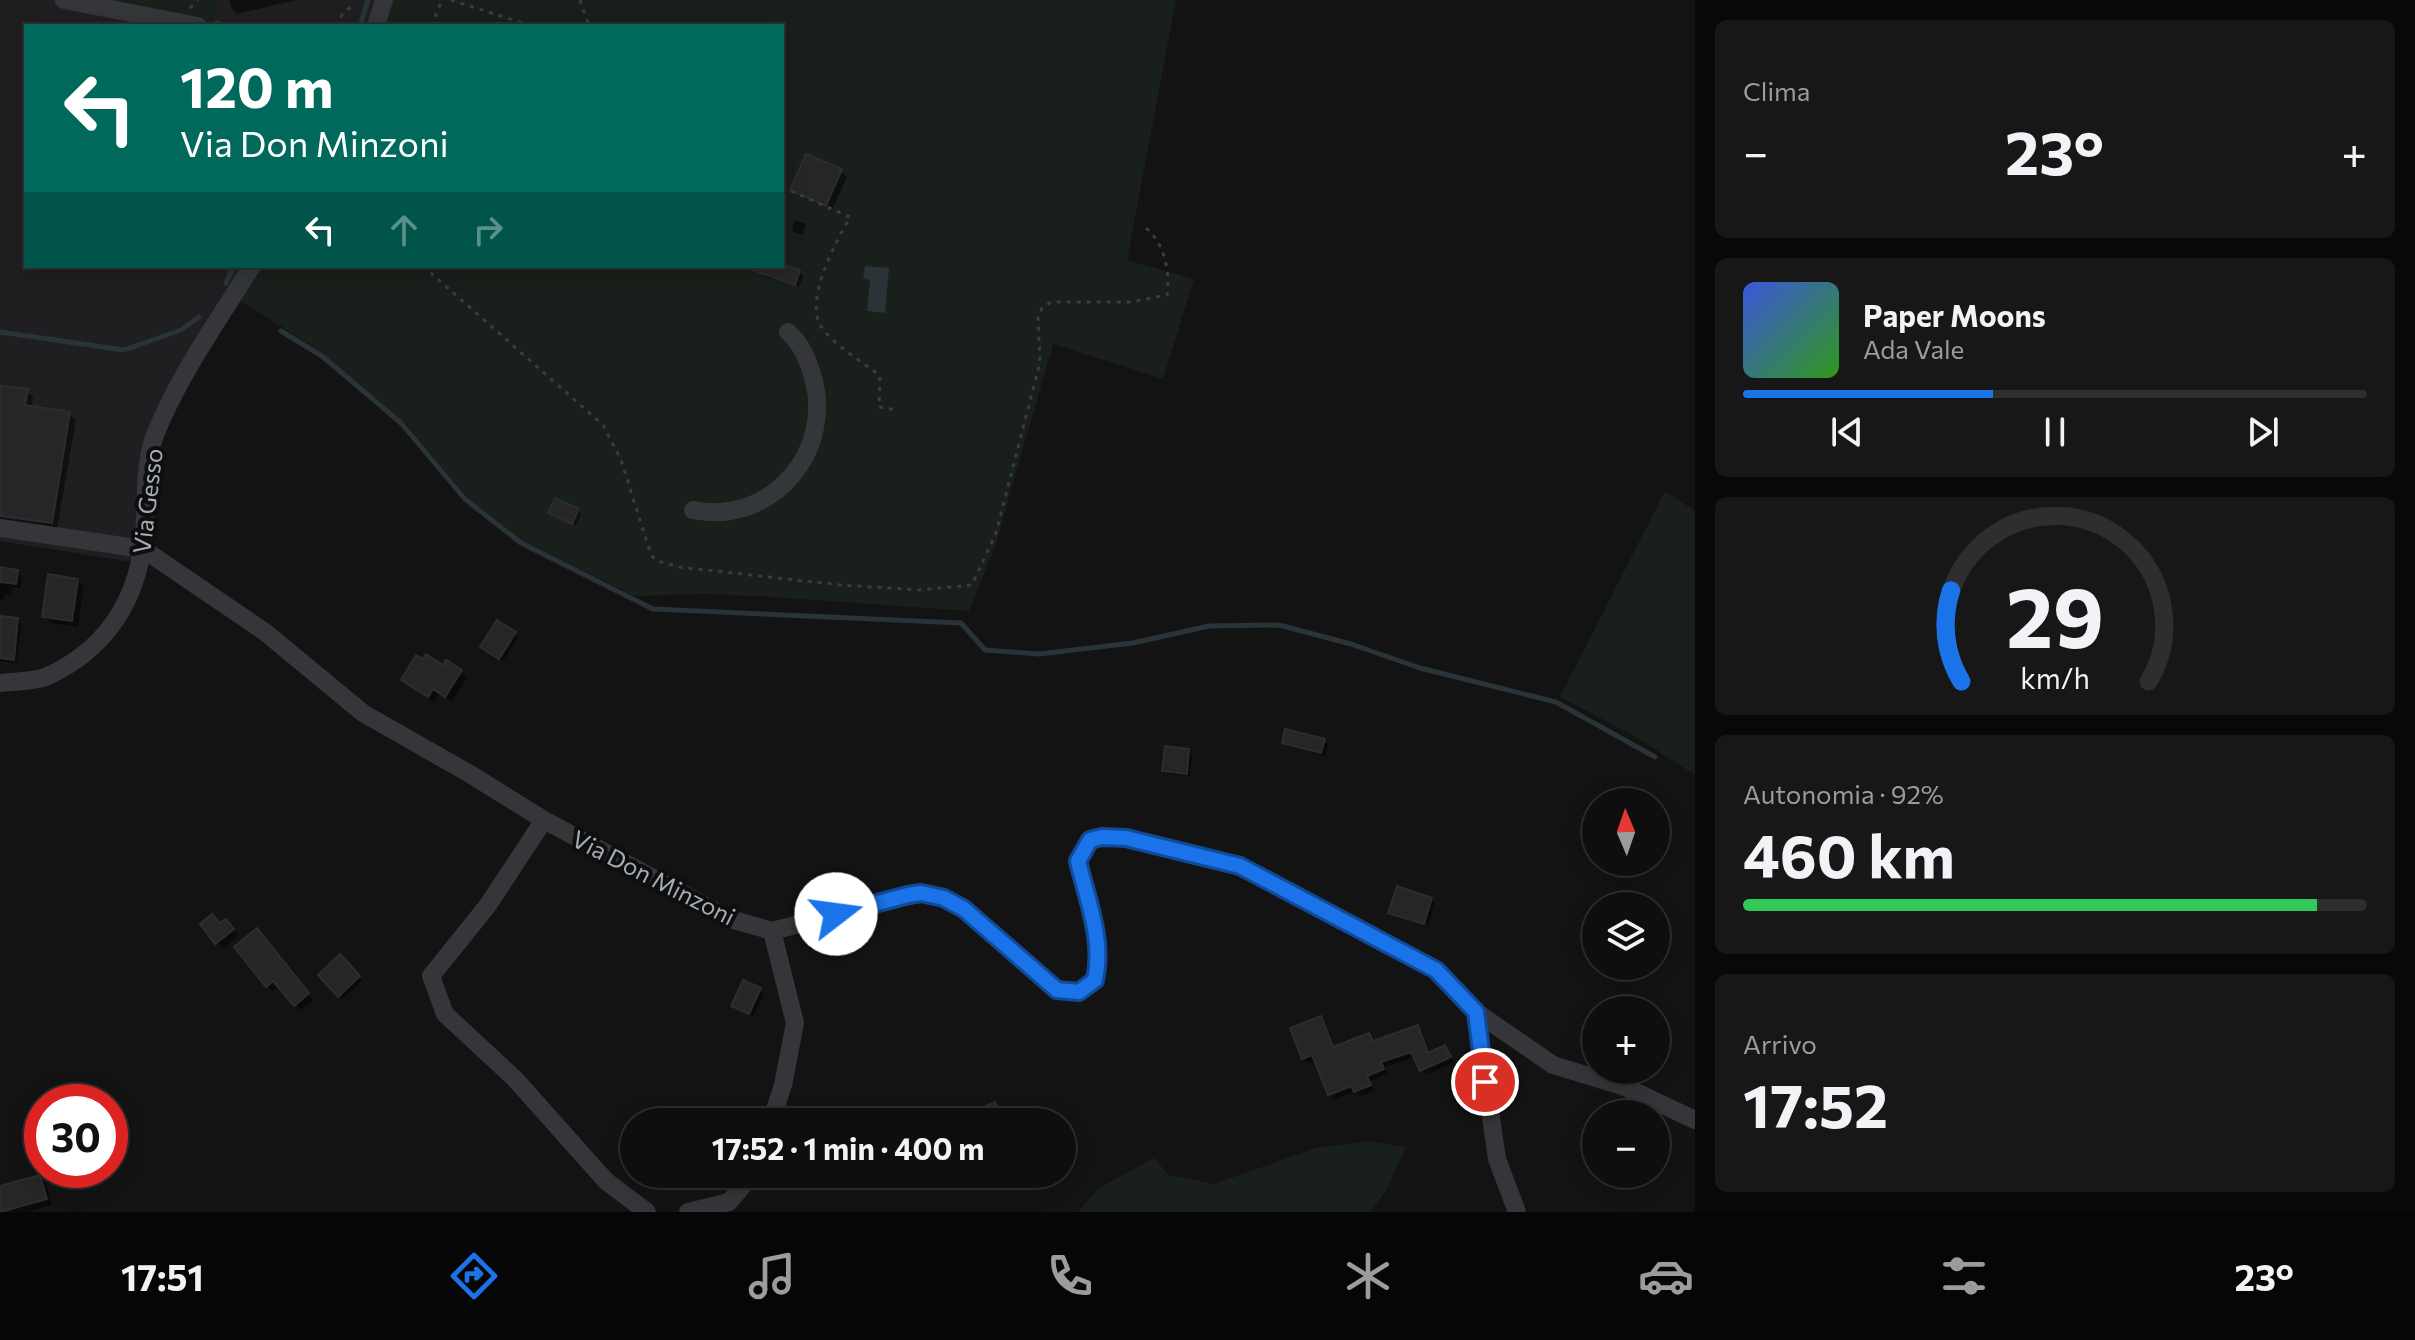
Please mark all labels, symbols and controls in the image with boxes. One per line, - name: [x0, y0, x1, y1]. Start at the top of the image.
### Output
- text: 120 m: [180, 51, 334, 120]
- icon: left: [48, 56, 152, 160]
- text: Clima: [1743, 75, 1810, 106]
- text: 23°: [2005, 114, 2104, 187]
- text: Via Don Minzoni: [180, 120, 449, 164]
- text: −: [1743, 124, 1768, 178]
- text: +: [2341, 124, 2367, 178]
- icon: left: [298, 208, 342, 252]
- icon: ahead: [382, 208, 426, 252]
- icon: right: [466, 208, 510, 252]
- text: Paper Moons: [1863, 296, 2046, 333]
- text: Ada Vale: [1863, 333, 1964, 364]
- icon: previous: [1825, 410, 1869, 454]
- icon: pause: [2033, 410, 2077, 454]
- icon: next: [2241, 410, 2285, 454]
- street label: Via Gesso: [126, 447, 168, 555]
- text: 29: [2006, 563, 2104, 665]
- text: km/h: [2020, 660, 2090, 695]
- text: Autonomia · 92%: [1743, 778, 1944, 809]
- north arrow: [1582, 788, 1670, 876]
- map controls: [1582, 788, 1670, 1188]
- text: 460 km: [1743, 817, 1955, 890]
- street label: Via Don Minzoni: [568, 823, 740, 931]
- position arrow: [794, 872, 878, 956]
- button: layers: [1582, 892, 1670, 980]
- button: +: [1582, 996, 1670, 1084]
- text: Arrivo: [1743, 1028, 1817, 1059]
- pin: [1451, 1048, 1519, 1116]
- icon: arrive: [1463, 1060, 1507, 1104]
- text: 17:52: [1743, 1067, 1888, 1140]
- speed limit sign: 30: [24, 1084, 128, 1188]
- button: −: [1582, 1100, 1670, 1188]
- text: 17:52 · 1 min · 400 m: [712, 1129, 984, 1166]
- icon: directions: [446, 1248, 502, 1304]
- icon: music: [744, 1248, 800, 1304]
- icon: phone: [1042, 1248, 1098, 1304]
- icon: climate: [1340, 1248, 1396, 1304]
- icon: car: [1638, 1248, 1694, 1304]
- icon: filters: [1936, 1248, 1992, 1304]
- text: 17:51: [121, 1254, 204, 1298]
- text: 23°: [2234, 1254, 2294, 1298]

